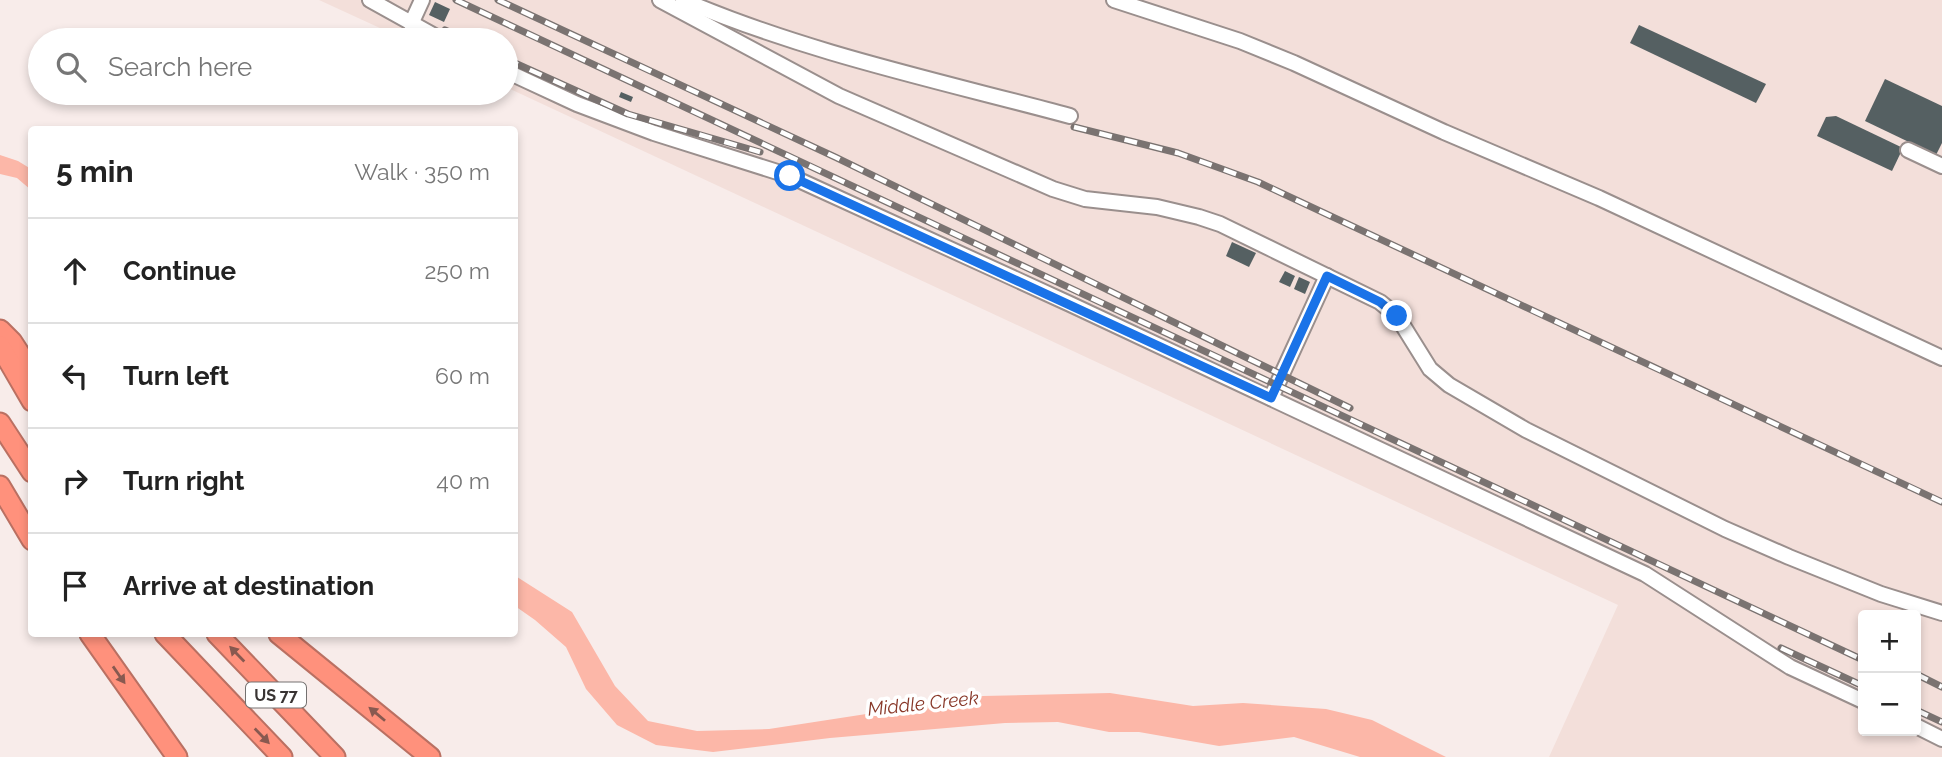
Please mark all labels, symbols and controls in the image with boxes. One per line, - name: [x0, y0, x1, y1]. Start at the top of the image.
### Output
- search box: [28, 28, 518, 105]
- icon: search: [52, 48, 90, 86]
- text: Search here: [108, 52, 252, 82]
- text: 5 min: [56, 154, 134, 189]
- text: Walk · 350 m: [354, 158, 490, 185]
- route start: [774, 160, 805, 191]
- icon: ahead: [56, 252, 94, 290]
- text: Continue: [123, 256, 236, 286]
- text: 250 m: [424, 257, 490, 284]
- route end: [1381, 300, 1412, 331]
- icon: left: [56, 357, 94, 395]
- text: Turn left: [123, 361, 229, 391]
- text: 60 m: [435, 362, 490, 389]
- icon: right: [56, 462, 94, 500]
- text: Turn right: [123, 466, 244, 496]
- text: 40 m: [436, 467, 490, 494]
- icon: arrive: [56, 567, 94, 605]
- text: Arrive at destination: [123, 571, 374, 601]
- map controls: [1858, 610, 1921, 736]
- button: +: [1858, 610, 1921, 673]
- one-way arrow: [228, 646, 245, 663]
- one-way arrow: [112, 666, 126, 684]
- button: −: [1858, 673, 1921, 736]
- road number: US 77: [246, 682, 306, 708]
- water label: Middle Creek: [866, 686, 980, 720]
- one-way arrow: [369, 706, 387, 721]
- one-way arrow: [254, 727, 270, 744]

